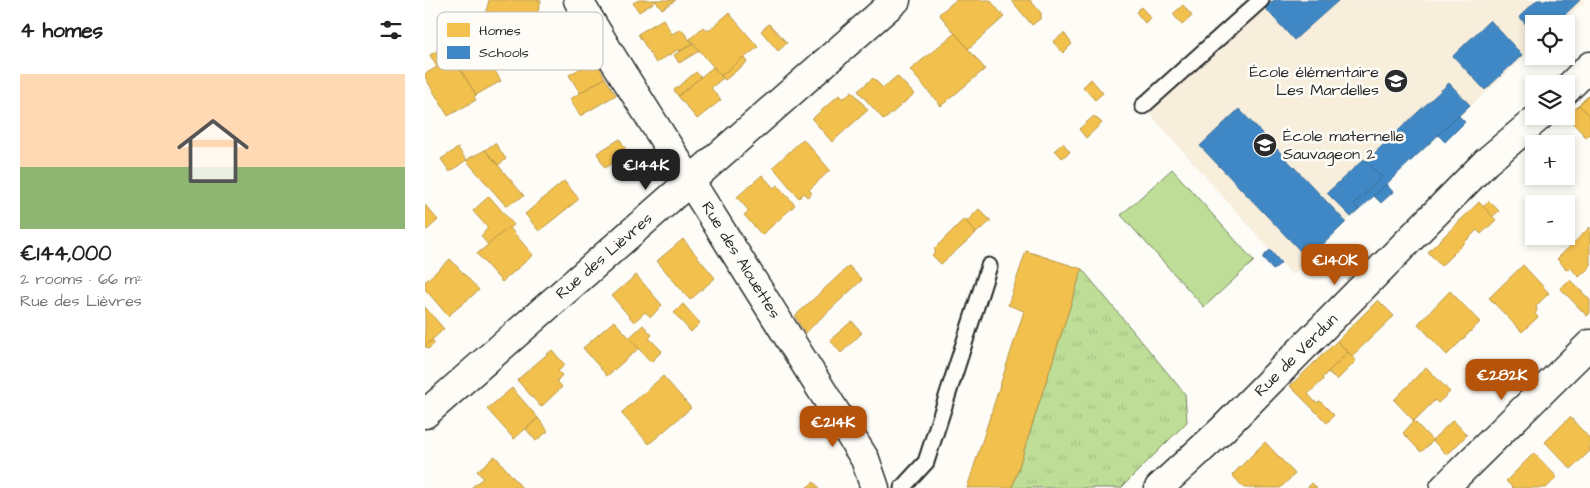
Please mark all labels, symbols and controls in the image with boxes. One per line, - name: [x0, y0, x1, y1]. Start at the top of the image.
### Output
- legend: [437, 12, 603, 70]
- map controls: [1525, 15, 1575, 245]
- button: locate: [1525, 15, 1575, 65]
- text: 4 homes: [20, 16, 103, 45]
- icon: filters: [377, 16, 405, 44]
- text: Homes: [479, 21, 521, 41]
- text: Schools: [479, 43, 529, 63]
- place label: École élémentaire Les Mardelles: [1249, 61, 1379, 101]
- school or university icon: École élémentaire Les Mardelles: [1383, 68, 1409, 94]
- button: layers: [1525, 75, 1575, 125]
- icon: home: [168, 106, 258, 196]
- place label: École maternelle Sauvageon 2: [1283, 125, 1404, 166]
- school or university icon: École maternelle Sauvageon 2: [1252, 132, 1278, 158]
- button: +: [1525, 135, 1575, 185]
- pin: €144K: [611, 148, 681, 191]
- text: €144K: [623, 154, 669, 176]
- button: −: [1525, 195, 1575, 245]
- street label: Rue des Alouettes: [696, 197, 786, 323]
- street label: Rue des Lièvres: [551, 208, 657, 304]
- text: €144,000: [20, 239, 111, 268]
- pin: €140K: [1300, 244, 1370, 286]
- text: €140K: [1312, 249, 1358, 271]
- text: 2 rooms · 66 m²: [20, 268, 143, 290]
- text: Rue des Lièvres: [20, 290, 142, 312]
- street label: Rue de Verdun: [1249, 308, 1343, 402]
- pin: €282K: [1467, 358, 1537, 401]
- text: €282K: [1476, 364, 1528, 386]
- pin: €214K: [798, 406, 868, 448]
- text: €214K: [811, 411, 855, 433]

